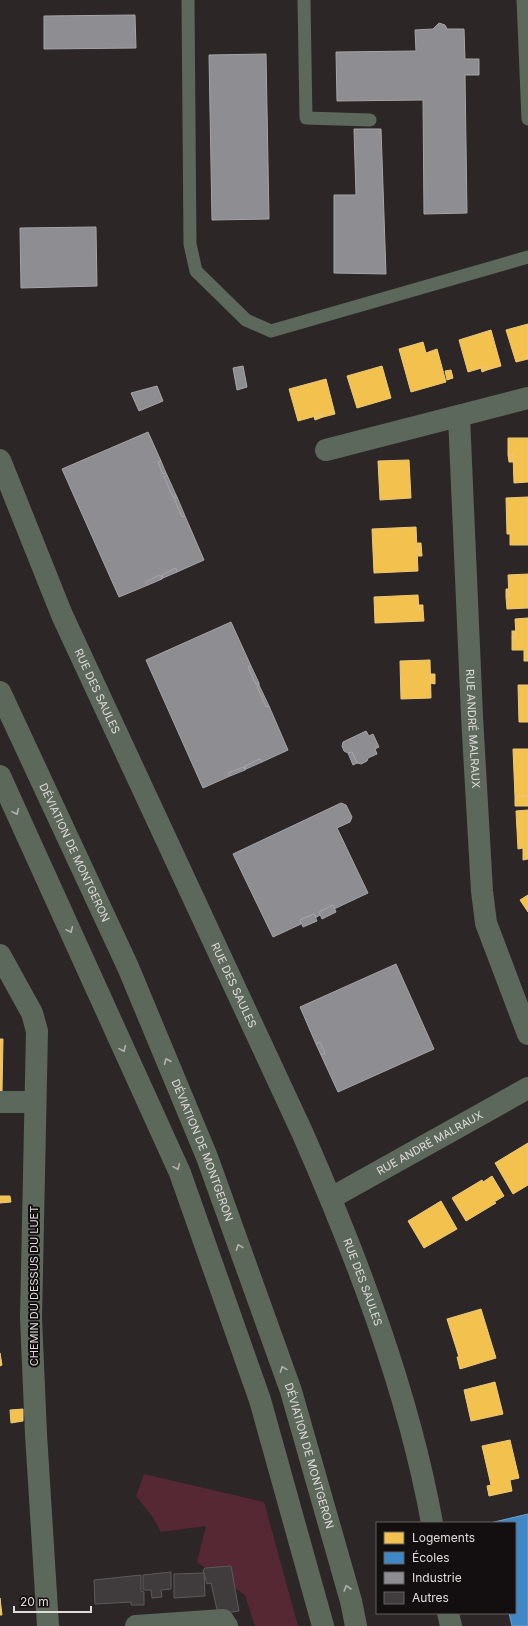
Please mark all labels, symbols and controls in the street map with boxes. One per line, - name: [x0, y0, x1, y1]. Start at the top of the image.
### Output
- street label: RUE DES SAULES: [72, 646, 123, 736]
- street label: RUE ANDRÉ MALRAUX: [463, 669, 483, 789]
- street label: DÉVIATION DE MONTGERON: [36, 781, 113, 924]
- one-way arrow: [11, 808, 19, 815]
- one-way arrow: [65, 926, 73, 934]
- street label: RUE DES SAULES: [208, 940, 260, 1030]
- one-way arrow: [119, 1045, 127, 1052]
- one-way arrow: [164, 1057, 172, 1065]
- street label: DÉVIATION DE MONTGERON: [168, 1077, 236, 1223]
- street label: RUE ANDRÉ MALRAUX: [374, 1107, 486, 1178]
- one-way arrow: [172, 1163, 180, 1171]
- street label: CHEMIN DU DESSUS DU LUET: [27, 1206, 41, 1366]
- street label: RUE DES SAULES: [340, 1236, 385, 1328]
- one-way arrow: [236, 1244, 244, 1251]
- one-way arrow: [279, 1366, 288, 1373]
- street label: DÉVIATION DE MONTGERON: [282, 1381, 337, 1530]
- legend: [376, 1522, 516, 1614]
- text: Logements: [412, 1530, 475, 1545]
- text: Écoles: [412, 1550, 450, 1565]
- text: Industrie: [412, 1570, 462, 1585]
- one-way arrow: [343, 1585, 352, 1592]
- scale bar: [14, 1588, 91, 1614]
- text: Autres: [412, 1590, 449, 1605]
- text: 20 m: [20, 1594, 49, 1609]

